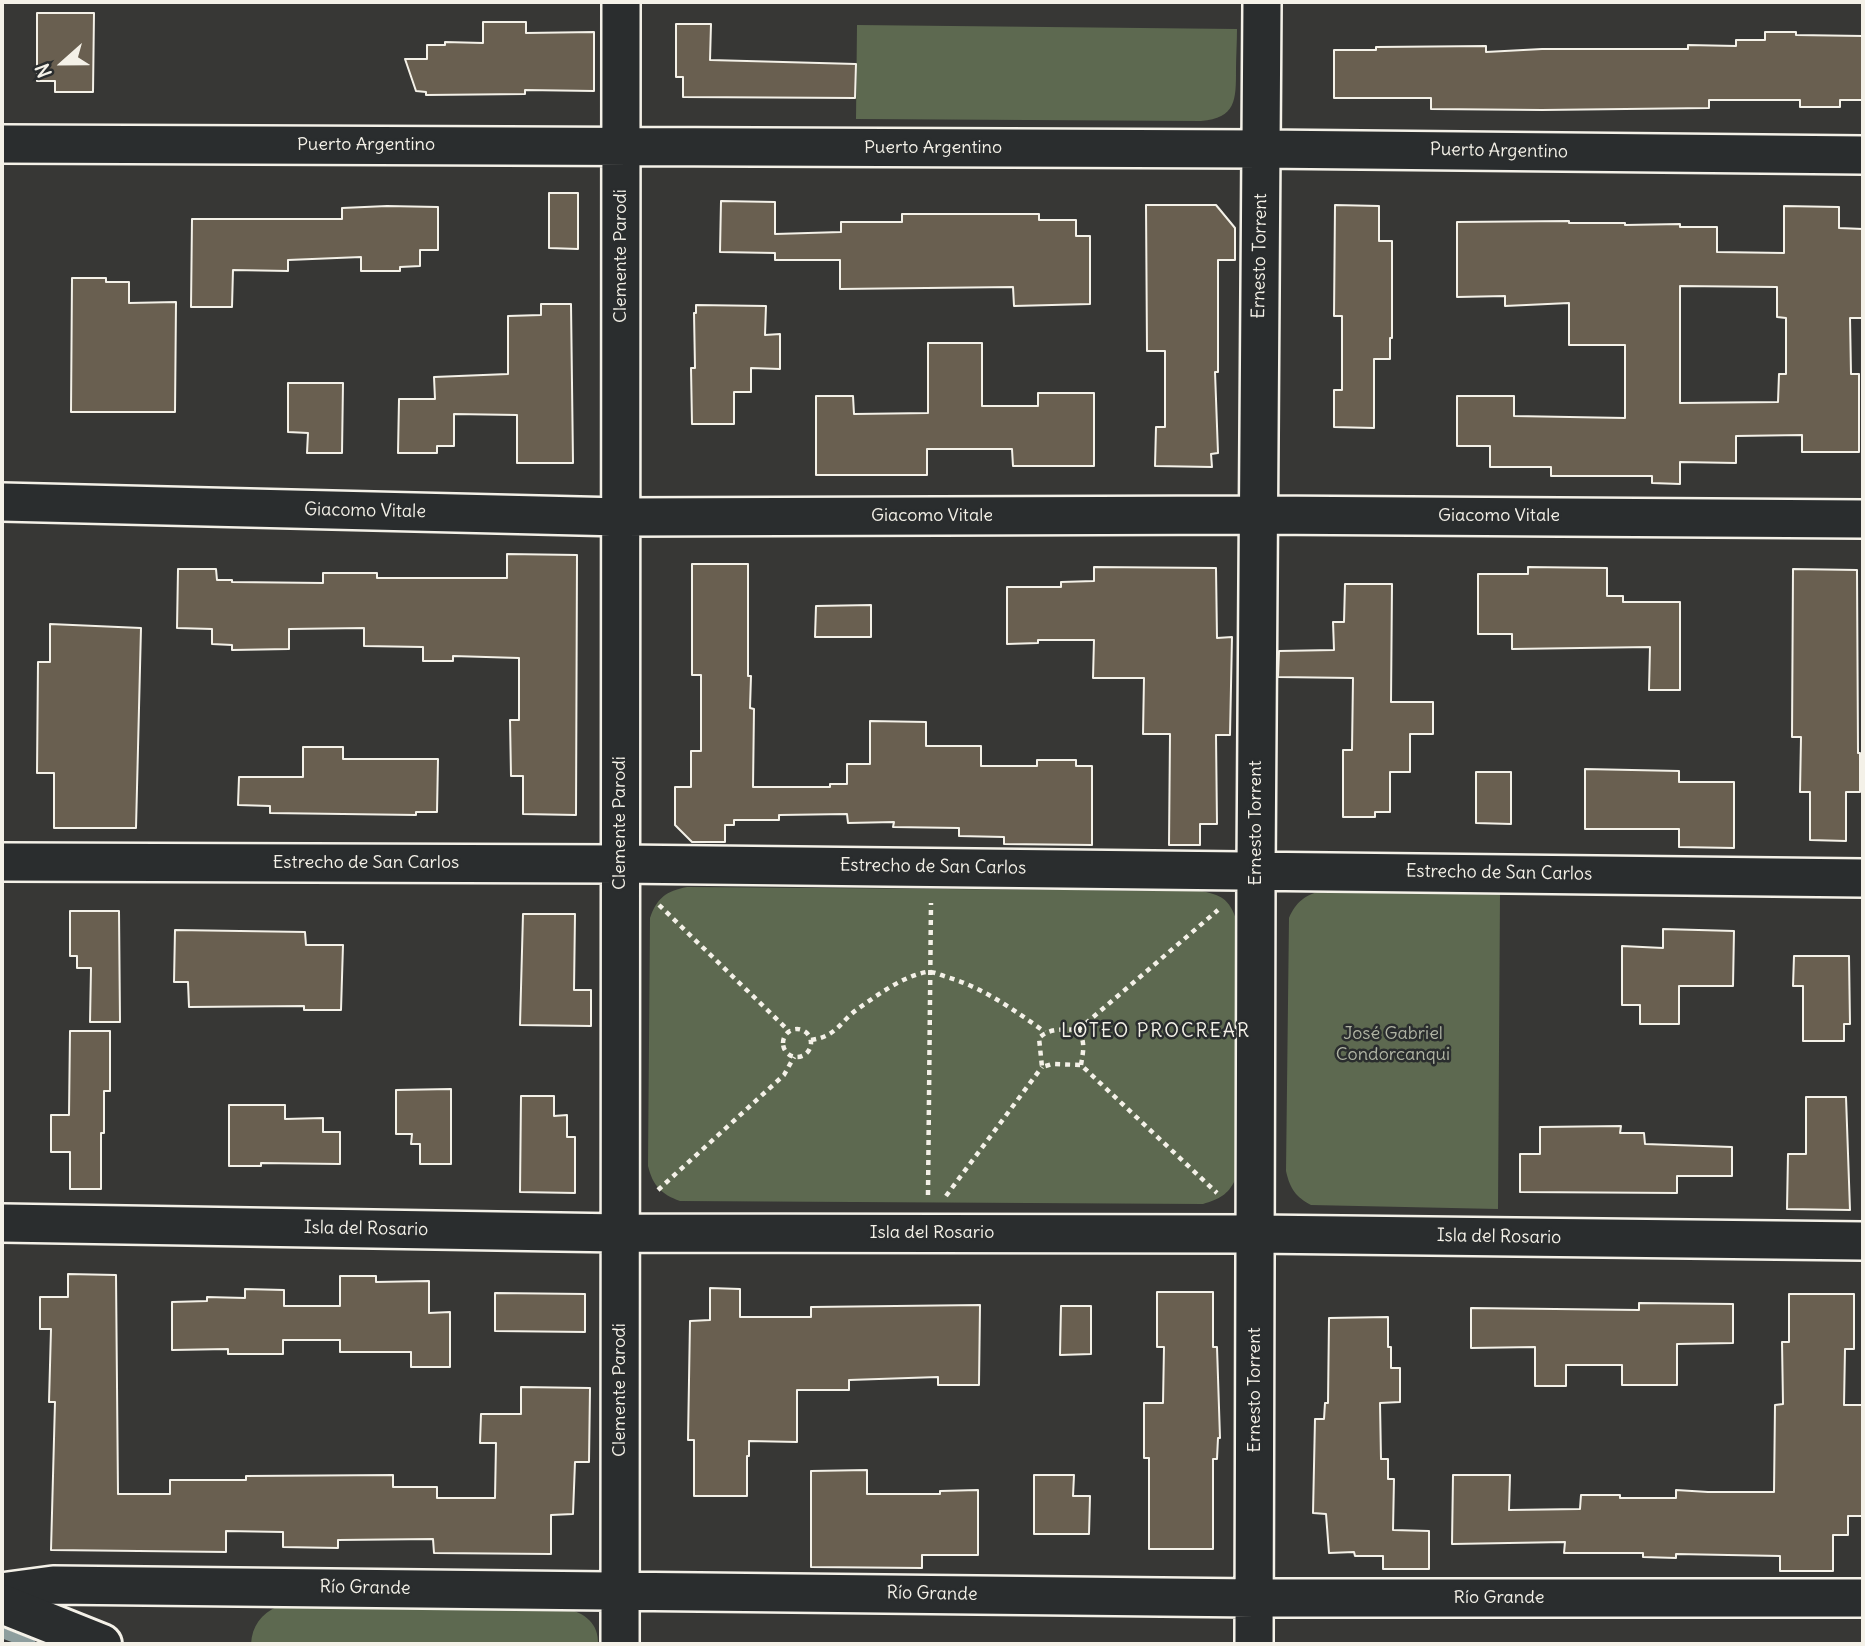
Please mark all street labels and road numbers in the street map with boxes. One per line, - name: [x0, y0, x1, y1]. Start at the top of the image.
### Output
- street label: Puerto Argentino: [297, 134, 435, 156]
- street label: Puerto Argentino: [864, 137, 1002, 159]
- street label: Puerto Argentino: [1430, 139, 1568, 163]
- street label: Clemente Parodi: [610, 189, 632, 323]
- street label: Ernesto Torrent: [1248, 193, 1272, 319]
- street label: Giacomo Vitale: [304, 499, 426, 523]
- street label: Giacomo Vitale: [871, 505, 993, 527]
- street label: Giacomo Vitale: [1438, 505, 1560, 527]
- street label: Clemente Parodi: [609, 756, 631, 890]
- street label: Ernesto Torrent: [1245, 760, 1267, 886]
- street label: Estrecho de San Carlos: [273, 852, 459, 874]
- street label: Estrecho de San Carlos: [840, 855, 1026, 879]
- street label: Estrecho de San Carlos: [1406, 861, 1592, 885]
- street label: Isla del Rosario: [304, 1217, 428, 1241]
- street label: Isla del Rosario: [870, 1222, 994, 1244]
- street label: Isla del Rosario: [1437, 1225, 1561, 1249]
- street label: Clemente Parodi: [609, 1323, 631, 1457]
- street label: Ernesto Torrent: [1244, 1327, 1266, 1453]
- street label: Río Grande: [319, 1576, 411, 1600]
- street label: Río Grande: [886, 1582, 978, 1606]
- street label: Río Grande: [1454, 1587, 1544, 1609]

